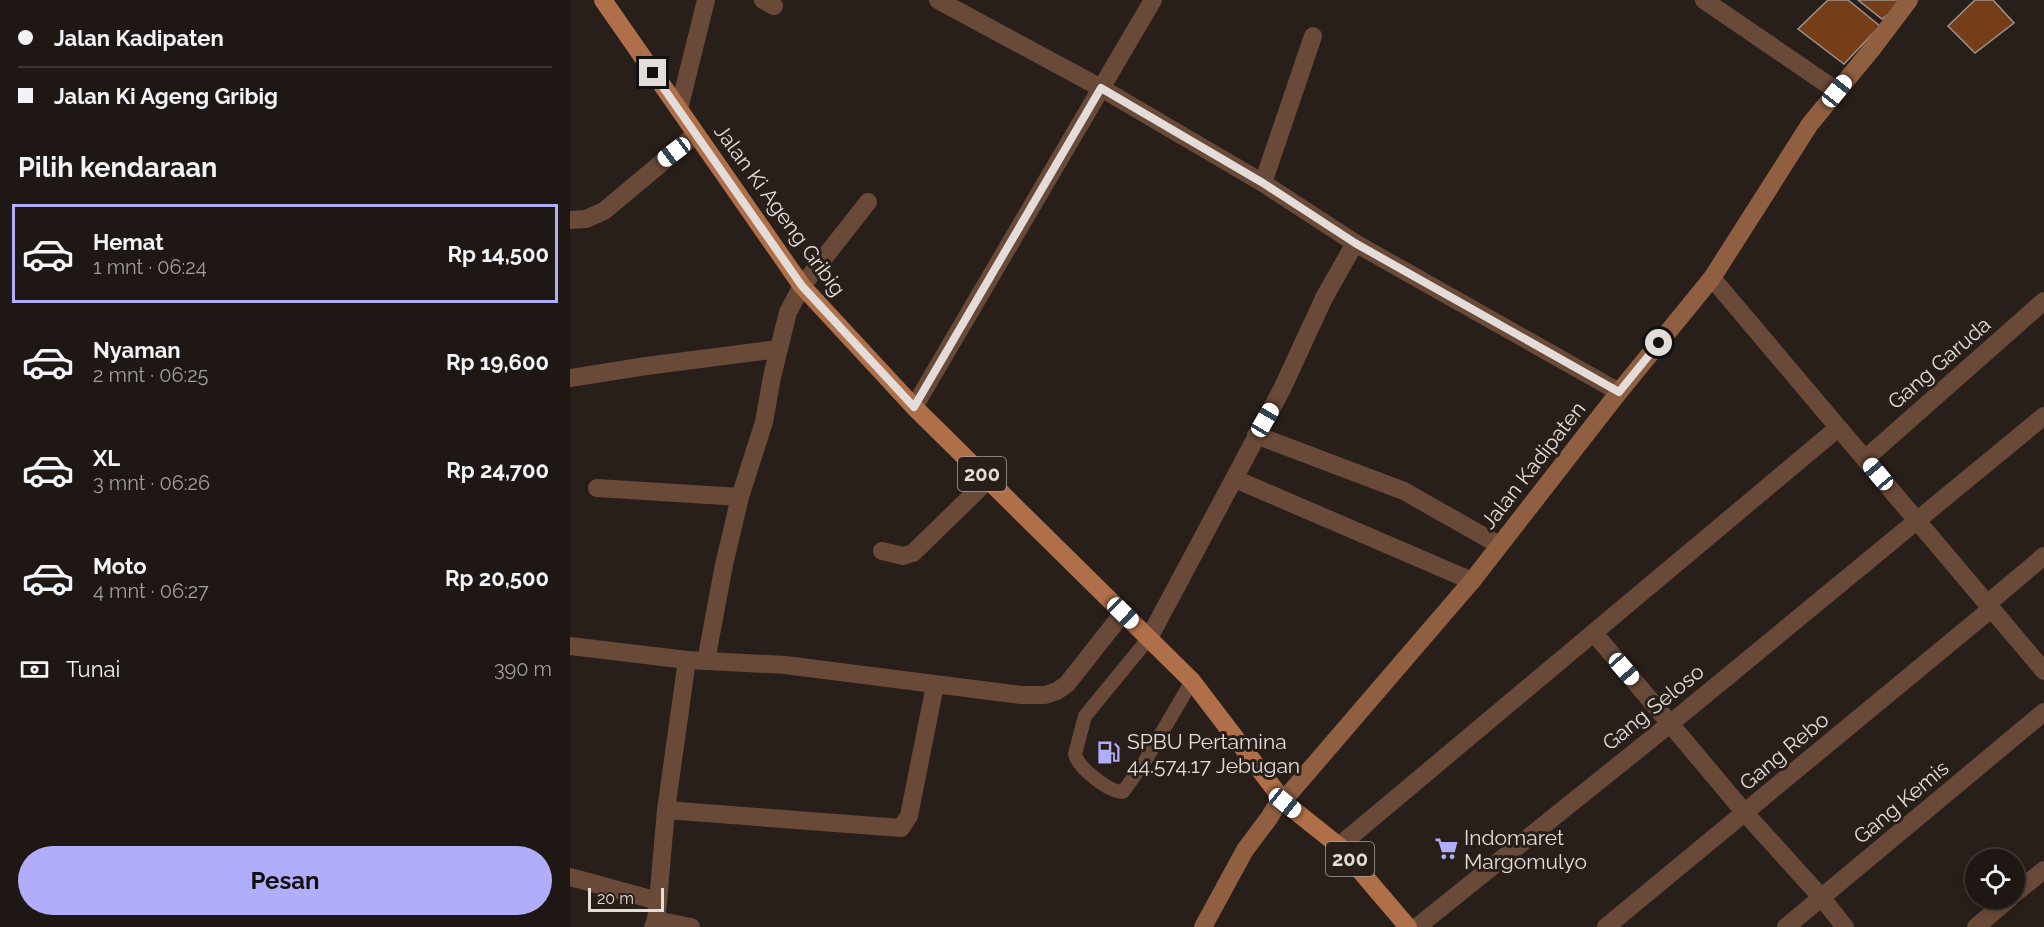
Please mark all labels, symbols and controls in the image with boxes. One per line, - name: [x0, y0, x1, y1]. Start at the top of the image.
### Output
- text: Jalan Kadipaten: [54, 25, 224, 51]
- route end: [639, 59, 666, 86]
- car: [1819, 71, 1855, 111]
- text: Jalan Ki Ageng Gribig: [54, 83, 278, 109]
- street label: Jalan Ki Ageng Gribig: [709, 119, 851, 301]
- car: [654, 134, 694, 170]
- text: Pilih kendaraan: [18, 152, 217, 183]
- icon: car: [21, 227, 75, 281]
- text: Hemat: [93, 229, 164, 255]
- text: Rp 14,500: [448, 241, 549, 267]
- text: 1 mnt · 06:24: [93, 255, 207, 279]
- street label: Gang Garuda: [1883, 312, 1995, 414]
- route start: [1645, 329, 1672, 356]
- icon: car: [21, 335, 75, 389]
- text: Nyaman: [93, 337, 181, 363]
- text: Rp 19,600: [446, 349, 549, 375]
- text: 2 mnt · 06:25: [93, 363, 209, 387]
- street label: Jalan Kadipaten: [1476, 396, 1590, 534]
- car: [1248, 400, 1282, 440]
- icon: car: [21, 443, 75, 497]
- text: XL: [93, 445, 120, 471]
- car: [1860, 454, 1896, 494]
- text: Rp 24,700: [446, 457, 549, 483]
- road number: 200: [958, 457, 1006, 491]
- text: 3 mnt · 06:26: [93, 471, 210, 495]
- icon: car: [21, 551, 75, 605]
- text: Moto: [93, 553, 147, 579]
- text: Rp 20,500: [445, 565, 549, 591]
- text: 4 mnt · 06:27: [93, 579, 209, 603]
- car: [1104, 594, 1142, 632]
- car: [1605, 650, 1643, 688]
- icon: cash: [18, 653, 51, 686]
- text: Tunai: [66, 656, 120, 682]
- text: 390 m: [494, 657, 552, 681]
- street label: Gang Seloso: [1597, 659, 1709, 755]
- street label: Gang Rebo: [1735, 707, 1833, 795]
- place label: SPBU Pertamina 44.574.17 Jebugan: [1127, 729, 1300, 778]
- fuel station icon: SPBU Pertamina 44.574.17 Jebugan: [1096, 740, 1122, 766]
- street label: Gang Kemis: [1848, 755, 1954, 849]
- car: [1265, 785, 1305, 821]
- place label: Indomaret Margomulyo: [1464, 825, 1587, 874]
- supermarket icon: Indomaret Margomulyo: [1433, 836, 1459, 862]
- road number: 200: [1326, 842, 1374, 876]
- button: Pesan: [18, 846, 552, 915]
- map controls: [1965, 849, 2025, 909]
- button: locate: [1965, 849, 2025, 909]
- scale bar: [588, 885, 664, 912]
- text: 20 m: [597, 889, 634, 908]

